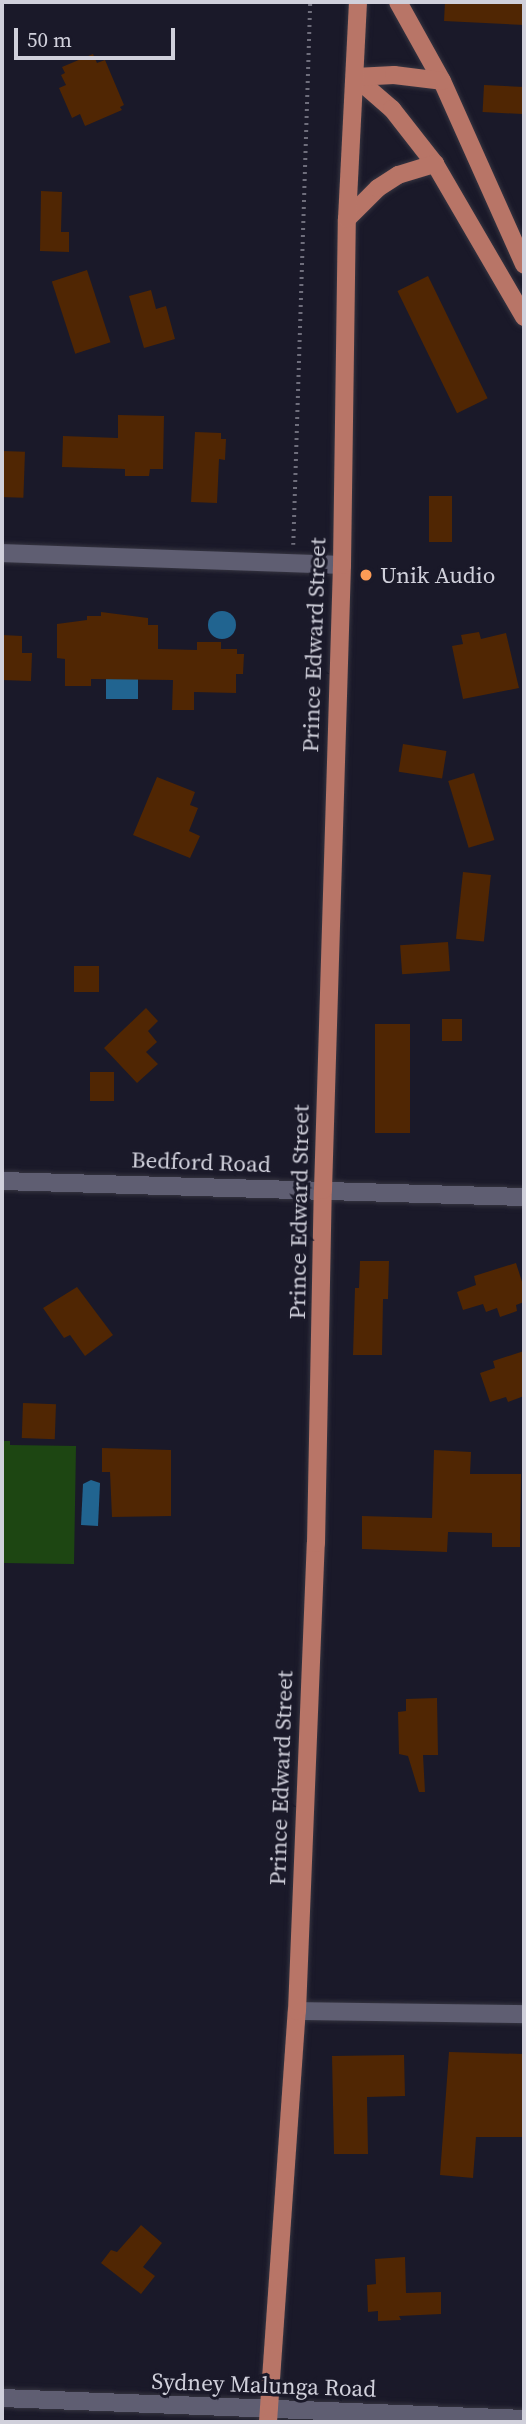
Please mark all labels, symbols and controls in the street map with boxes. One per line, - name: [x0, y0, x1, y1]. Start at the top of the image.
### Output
- scale bar: [18, 14, 178, 58]
- text: 50 m: [27, 25, 72, 54]
- street label: Prince Edward Street: [296, 537, 332, 753]
- place label: Unik Audio: [380, 561, 495, 589]
- marker: Unik Audio: [358, 567, 374, 583]
- street label: Prince Edward Street: [283, 1104, 315, 1320]
- street label: Bedford Road: [131, 1146, 271, 1178]
- street label: Prince Edward Street: [263, 1670, 299, 1886]
- street label: Sydney Malunga Road: [151, 2367, 377, 2403]

